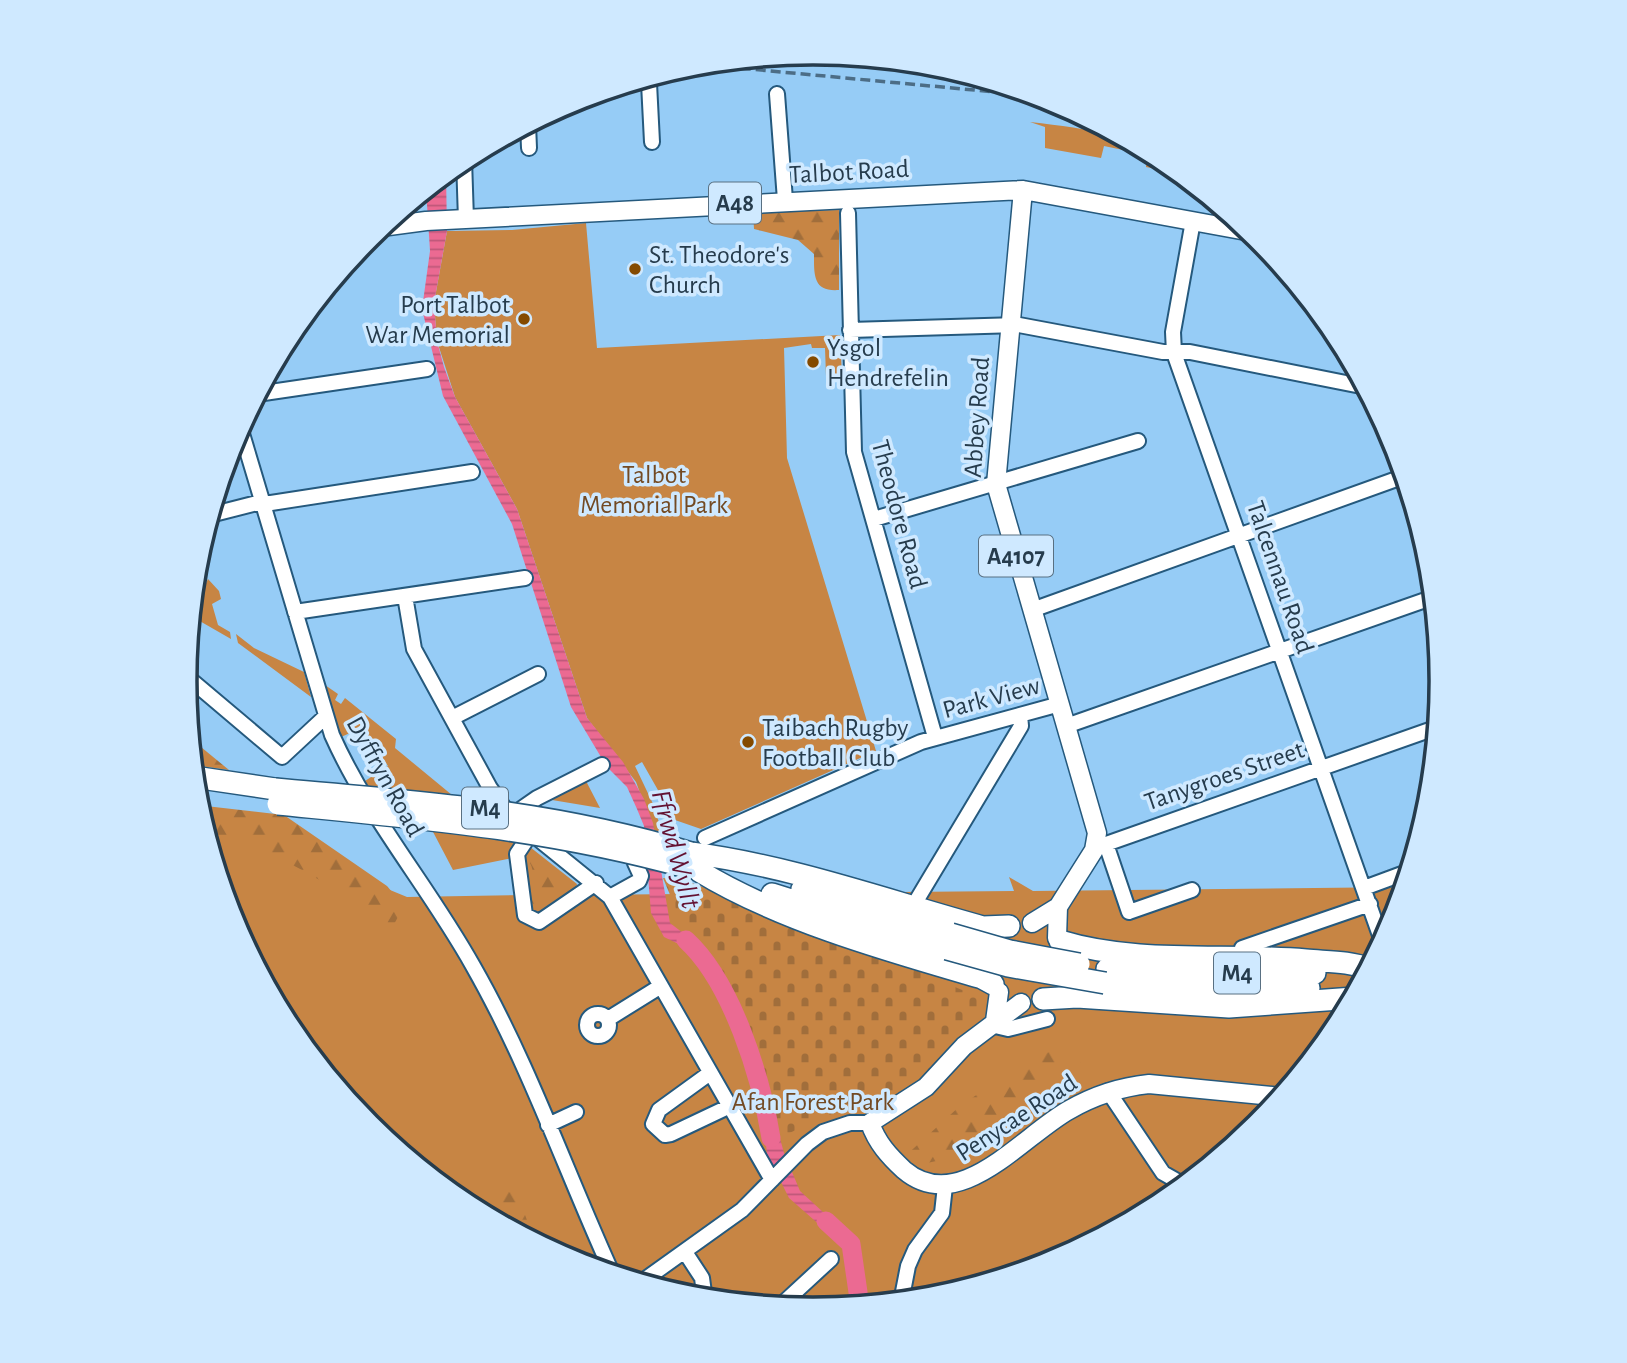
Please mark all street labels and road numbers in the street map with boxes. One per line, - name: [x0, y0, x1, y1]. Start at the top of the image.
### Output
- street label: Talbot Road: [789, 156, 910, 188]
- road number: A48: [709, 182, 761, 224]
- street label: Abbey Road: [960, 356, 994, 478]
- street label: Theodore Road: [867, 437, 931, 592]
- street label: Talcennau Road: [1242, 498, 1318, 657]
- road number: A4107: [979, 536, 1053, 576]
- street label: Park View: [940, 672, 1043, 723]
- street label: Dyffryn Road: [342, 712, 429, 841]
- street label: Tanygroes Street: [1141, 736, 1308, 815]
- road number: M4: [462, 788, 508, 828]
- road number: M4: [1214, 953, 1260, 993]
- street label: Penycae Road: [952, 1069, 1081, 1166]

